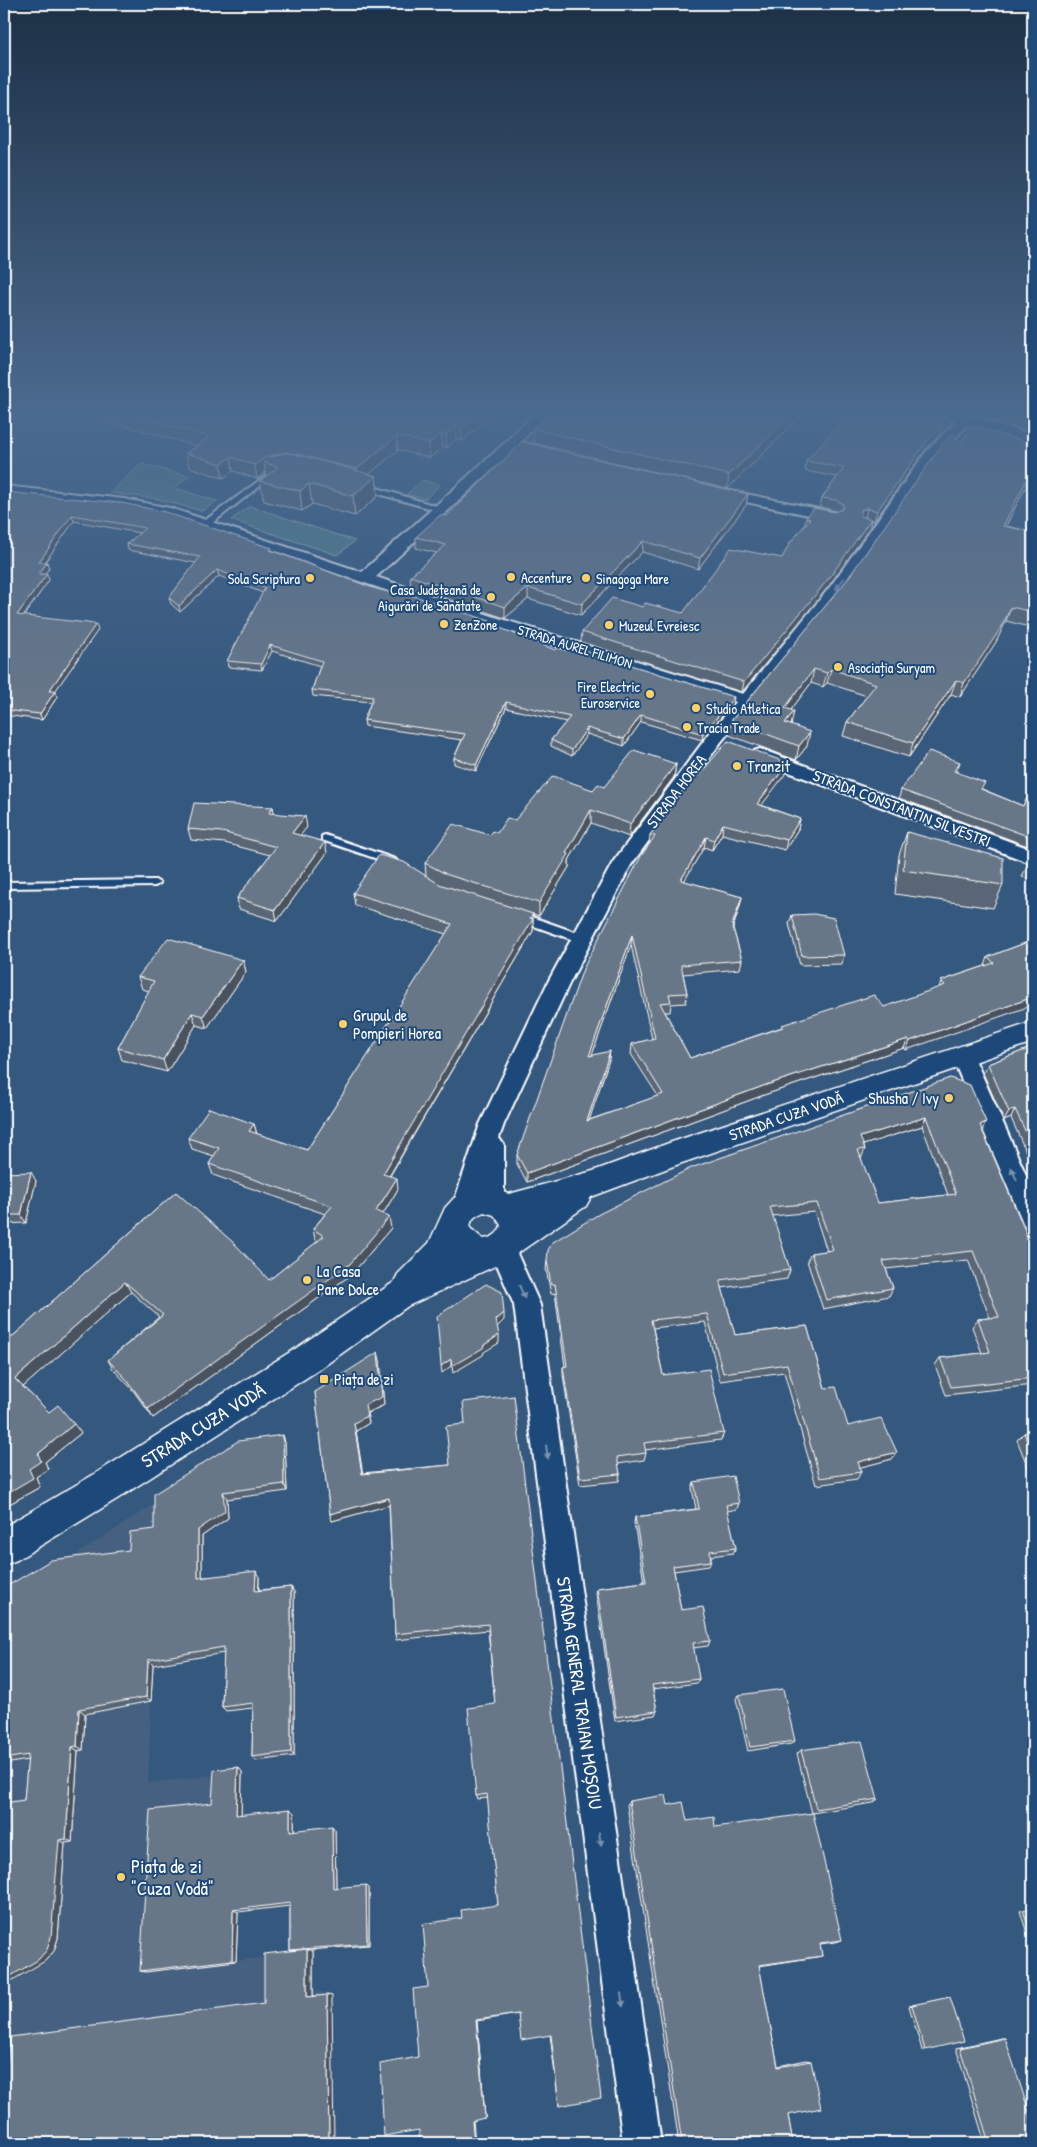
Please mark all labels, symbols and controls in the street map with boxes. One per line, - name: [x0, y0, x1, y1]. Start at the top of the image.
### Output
- place label: Accenture: [521, 568, 572, 587]
- place label: Sola Scriptura: [228, 569, 301, 589]
- place label: Sinagoga Mare: [596, 569, 669, 589]
- marker: Accenture: [505, 571, 517, 583]
- marker: Sola Scriptura: [304, 572, 316, 584]
- marker: Sinagoga Mare: [580, 572, 592, 584]
- one-way arrow: [835, 577, 845, 590]
- place label: Casa Județeană de Aigurări de Sănătate: [378, 580, 481, 616]
- marker: Casa Județeană de Aigurări de Sănătate: [485, 591, 497, 603]
- place label: ZenZone: [454, 615, 498, 634]
- place label: Muzeul Evreiesc: [619, 616, 700, 635]
- marker: ZenZone: [438, 618, 450, 630]
- marker: Muzeul Evreiesc: [603, 619, 615, 631]
- street label: STRADA AUREL FILIMON: [515, 620, 635, 672]
- place label: Asociația Suryam: [848, 658, 935, 678]
- marker: Asociația Suryam: [832, 661, 844, 673]
- place label: Fire Electric Euroservice: [577, 677, 641, 712]
- marker: Fire Electric Euroservice: [644, 688, 656, 700]
- place label: Studio Atletica: [706, 699, 781, 718]
- marker: Studio Atletica: [690, 702, 702, 714]
- place label: Tracia Trade: [697, 718, 761, 737]
- marker: Tracia Trade: [681, 721, 693, 733]
- street label: STRADA HOREA: [641, 749, 711, 833]
- place label: Tranzit: [747, 755, 791, 777]
- marker: Tranzit: [731, 760, 743, 772]
- street label: STRADA CONSTANTIN SILVESTRI: [810, 764, 994, 852]
- place label: Grupul de Pompieri Horea: [353, 1004, 441, 1044]
- marker: Grupul de Pompieri Horea: [337, 1018, 349, 1030]
- street label: STRADA CUZA VODĂ: [726, 1086, 846, 1146]
- place label: Shusha / Ivy: [868, 1087, 939, 1109]
- marker: Shusha / Ivy: [943, 1092, 955, 1104]
- one-way arrow: [1009, 1167, 1017, 1181]
- place label: La Casa Pane Dolce: [317, 1260, 380, 1300]
- marker: La Casa Pane Dolce: [301, 1274, 313, 1286]
- one-way arrow: [518, 1285, 526, 1299]
- place label: Piața de zi: [334, 1368, 394, 1390]
- marker: Piața de zi: [318, 1373, 330, 1385]
- street label: STRADA CUZA VODĂ: [136, 1376, 270, 1474]
- one-way arrow: [543, 1445, 551, 1461]
- street label: STRADA GENERAL TRAIAN MOȘOIU: [551, 1575, 609, 1811]
- one-way arrow: [596, 1831, 604, 1847]
- place label: Piața de zi "Cuza Vodă": [131, 1853, 214, 1901]
- marker: Piața de zi "Cuza Vodă": [115, 1871, 127, 1883]
- one-way arrow: [619, 1992, 627, 2008]

